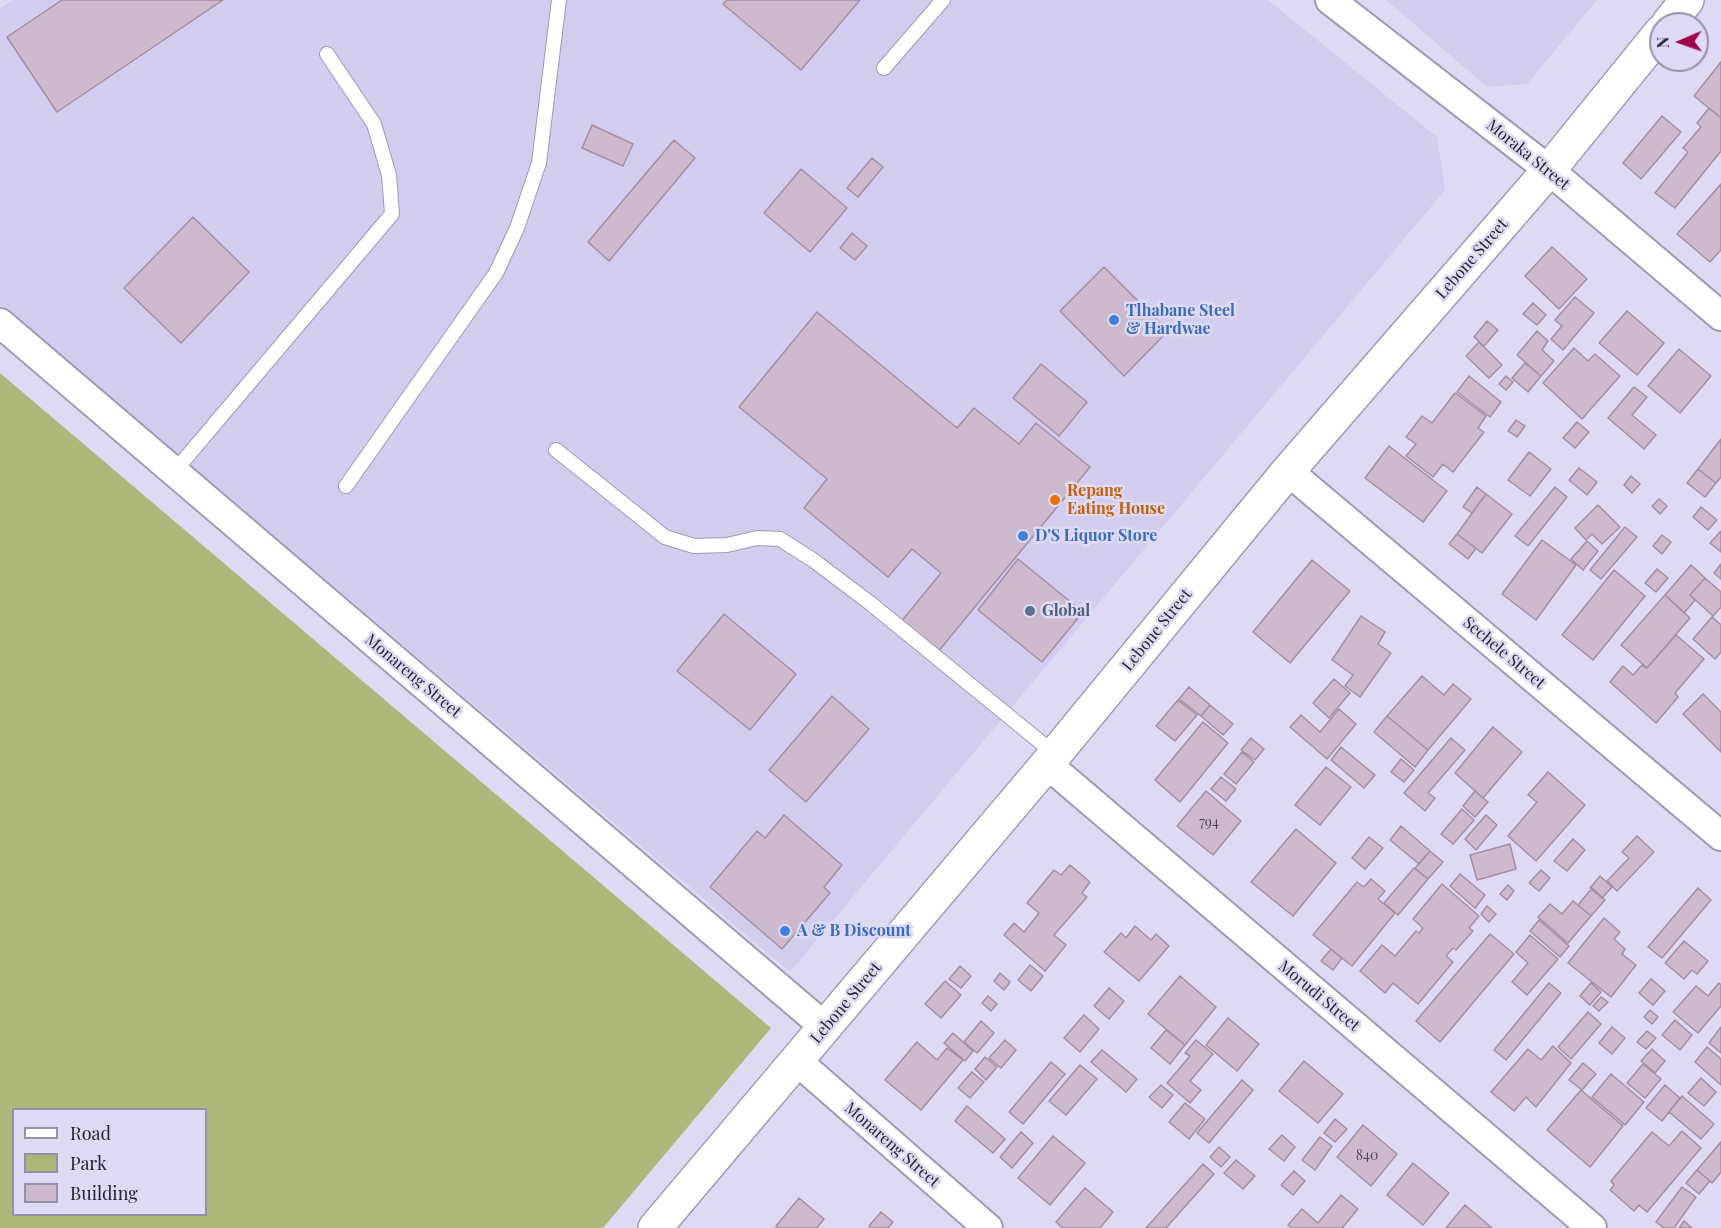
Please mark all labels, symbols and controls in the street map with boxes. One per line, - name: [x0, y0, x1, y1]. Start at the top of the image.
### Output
- north arrow: [1649, 12, 1709, 72]
- text: N: [1652, 36, 1673, 49]
- street label: Moraka Street: [1483, 116, 1573, 194]
- street label: Lebone Street: [1432, 215, 1512, 303]
- place label: Tlhabane Steel & Hardwae: [1126, 301, 1235, 339]
- marker: Tlhabane Steel & Hardwae: [1107, 313, 1121, 327]
- place label: Repang Eating House: [1067, 481, 1165, 519]
- marker: Repang Eating House: [1048, 493, 1062, 507]
- place label: D'S Liquor Store: [1035, 526, 1157, 546]
- marker: D'S Liquor Store: [1016, 529, 1030, 543]
- street label: Lebone Street: [1118, 585, 1196, 675]
- place label: Global: [1042, 601, 1090, 621]
- marker: Global: [1023, 604, 1037, 618]
- street label: Sechele Street: [1459, 613, 1549, 693]
- street label: Monareng Street: [361, 630, 465, 722]
- house number: 794: [1199, 815, 1219, 831]
- place label: A & B Discount: [797, 921, 911, 941]
- marker: A & B Discount: [778, 924, 792, 938]
- street label: Morudi Street: [1275, 957, 1363, 1035]
- street label: Lebone Street: [807, 959, 885, 1047]
- street label: Monareng Street: [841, 1099, 943, 1191]
- legend: [12, 1108, 207, 1216]
- text: Road: [70, 1121, 111, 1145]
- house number: 840: [1356, 1148, 1378, 1164]
- text: Park: [70, 1151, 107, 1175]
- text: Building: [70, 1181, 138, 1205]

